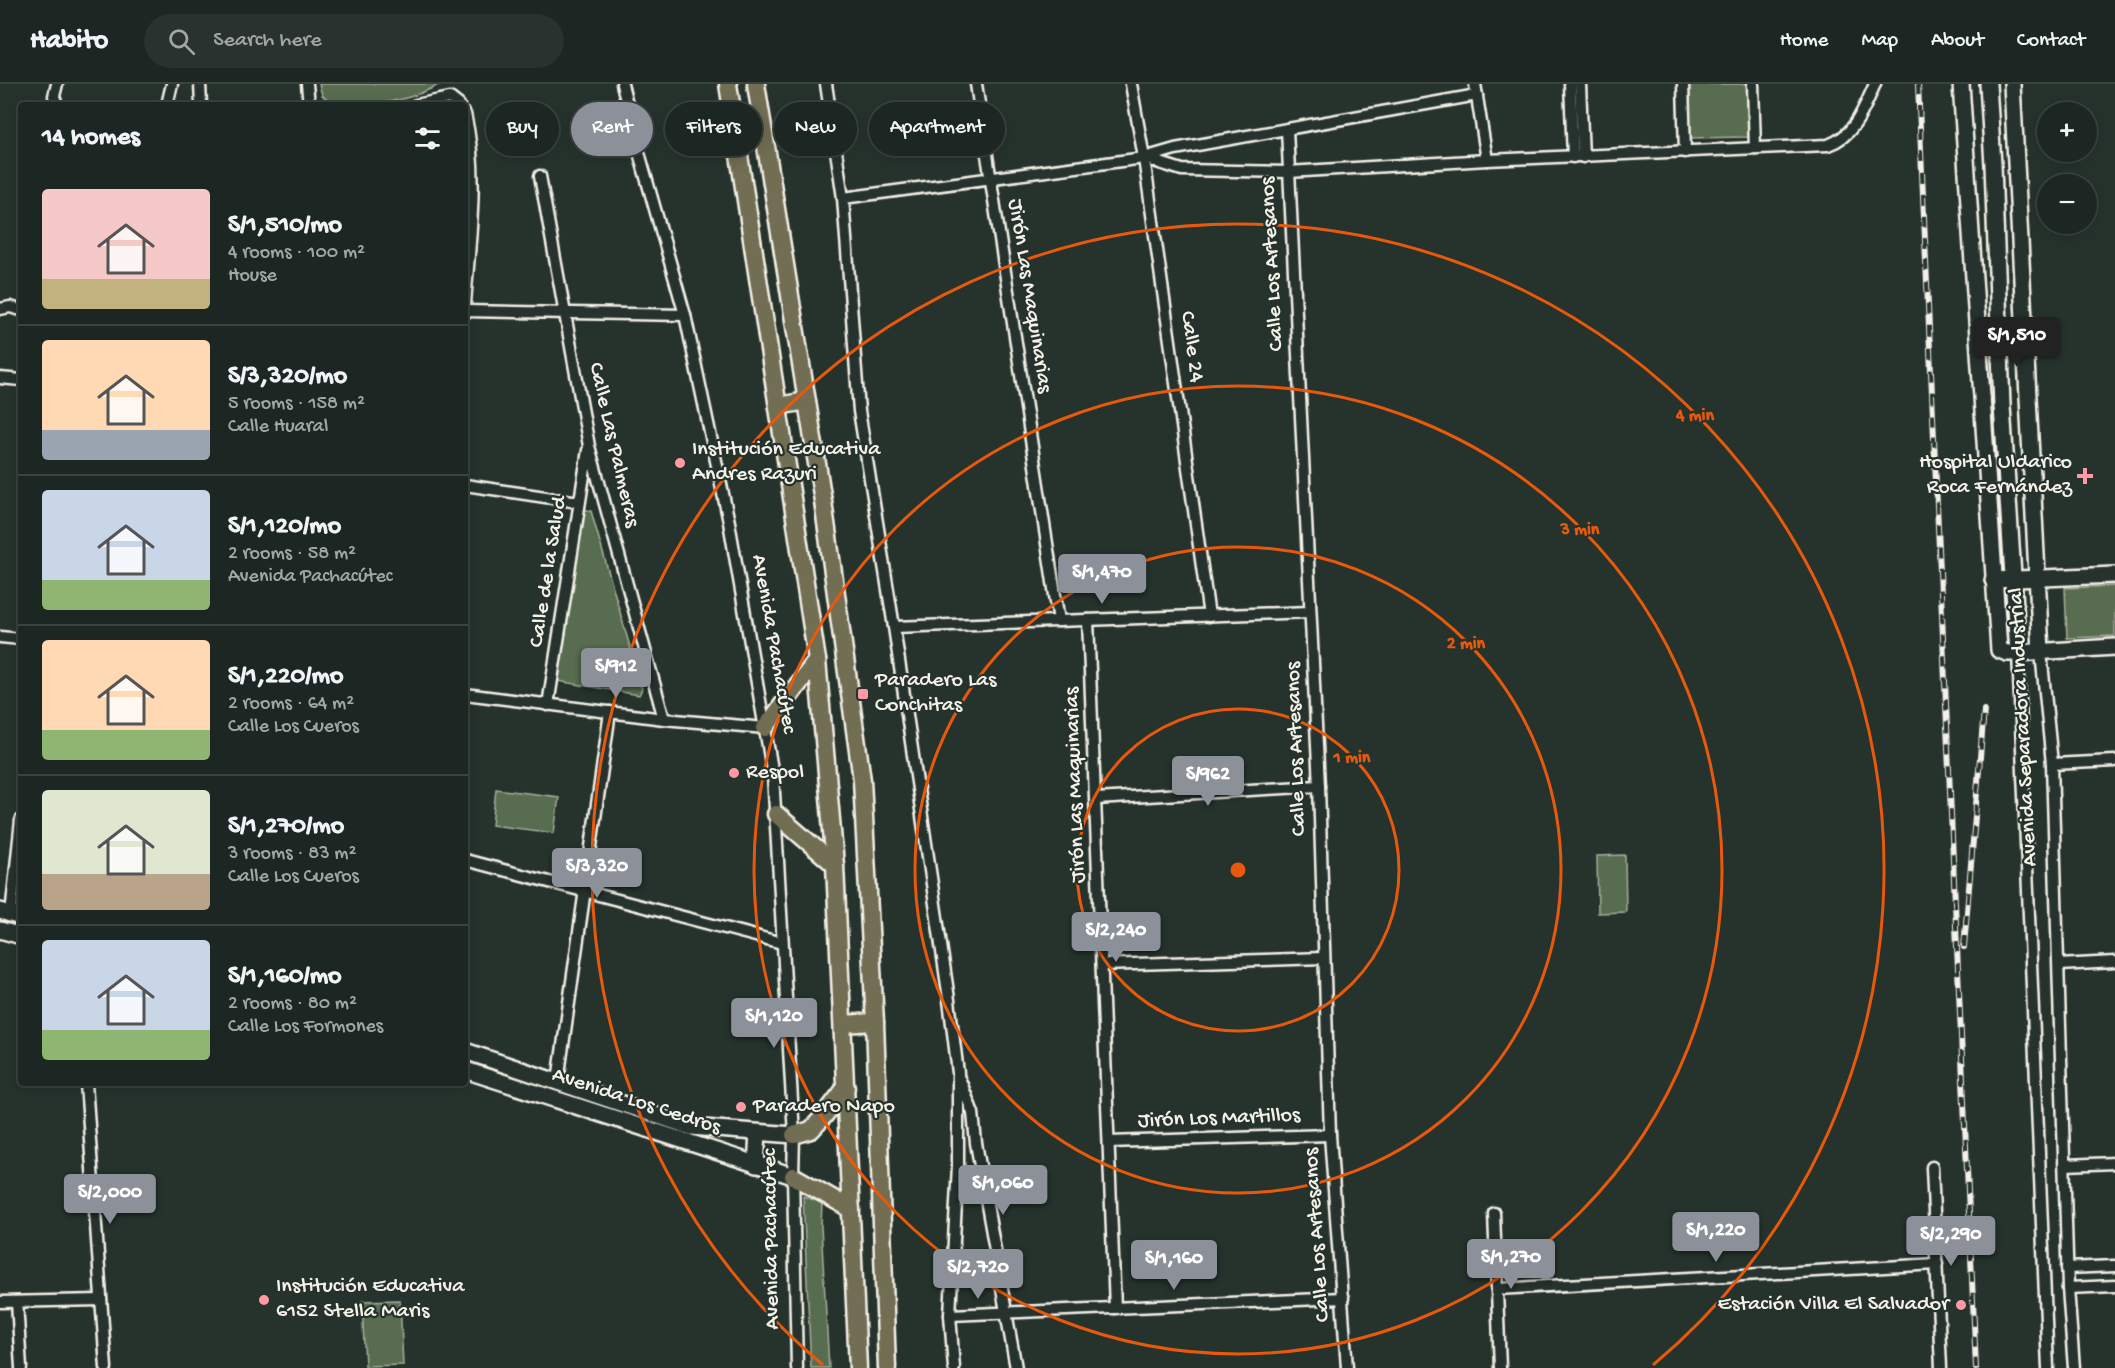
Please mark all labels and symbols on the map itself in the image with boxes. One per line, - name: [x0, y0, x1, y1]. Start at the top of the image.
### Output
- street label: Calle Los Artesanos: [1255, 175, 1291, 352]
- street label: Jirón Las Maquinarias: [1001, 197, 1057, 396]
- street label: Calle 24: [1173, 310, 1209, 385]
- pin: S/1,510: [1962, 317, 2072, 368]
- street label: Calle Las Palmeras: [581, 360, 645, 531]
- text: 4 min: [1675, 406, 1714, 427]
- place label: Institución Educativa Andres Razuri: [692, 437, 881, 488]
- place label: Hospital Uldarico Roca Fernández: [1919, 450, 2073, 501]
- marker: Institución Educativa Andres Razuri: [673, 456, 687, 470]
- marker: Hospital Uldarico Roca Fernández: [2076, 467, 2094, 485]
- street label: Calle de la Salud: [524, 493, 574, 649]
- text: 3 min: [1560, 520, 1600, 541]
- street label: Avenida Pachacútec: [744, 553, 802, 737]
- pin: S/1,470: [1047, 554, 1157, 605]
- street label: Avenida Separadora Industrial: [2004, 587, 2044, 867]
- text: 2 min: [1447, 634, 1486, 655]
- pin: S/912: [574, 648, 658, 699]
- street label: Calle Los Artesanos: [1281, 660, 1313, 837]
- place label: Paradero Las Conchitas: [874, 668, 997, 719]
- street label: Jirón Las Maquinarias: [1060, 686, 1092, 883]
- marker: Paradero Las Conchitas: [856, 687, 870, 701]
- text: 1 min: [1333, 748, 1371, 769]
- pin: S/962: [1166, 756, 1250, 807]
- place label: Respol: [746, 760, 804, 786]
- marker: Respol: [727, 766, 741, 780]
- pin: S/3,320: [542, 848, 652, 899]
- centre of rings: [1228, 860, 1248, 880]
- pin: S/2,240: [1061, 912, 1171, 963]
- pin: S/1,120: [719, 998, 829, 1049]
- street label: Avenida Los Cedros: [548, 1062, 724, 1142]
- place label: Paradero Napo: [752, 1094, 895, 1120]
- marker: Paradero Napo: [734, 1100, 748, 1114]
- street label: Jirón Los Martillos: [1137, 1103, 1301, 1135]
- street label: Calle Los Artesanos: [1299, 1146, 1337, 1323]
- street label: Avenida Pachacútec: [757, 1147, 787, 1330]
- pin: S/1,060: [948, 1165, 1058, 1216]
- pin: S/2,000: [55, 1174, 165, 1225]
- pin: S/1,220: [1661, 1212, 1771, 1263]
- pin: S/2,290: [1896, 1216, 2006, 1267]
- pin: S/1,270: [1456, 1239, 1566, 1290]
- pin: S/1,160: [1119, 1240, 1229, 1291]
- pin: S/2,720: [923, 1249, 1033, 1300]
- place label: Institución Educativa 6152 Stella Maris: [276, 1274, 465, 1325]
- place label: Estación Villa El Salvador: [1718, 1292, 1951, 1318]
- marker: Institución Educativa 6152 Stella Maris: [257, 1293, 271, 1307]
- marker: Estación Villa El Salvador: [1954, 1298, 1968, 1312]

